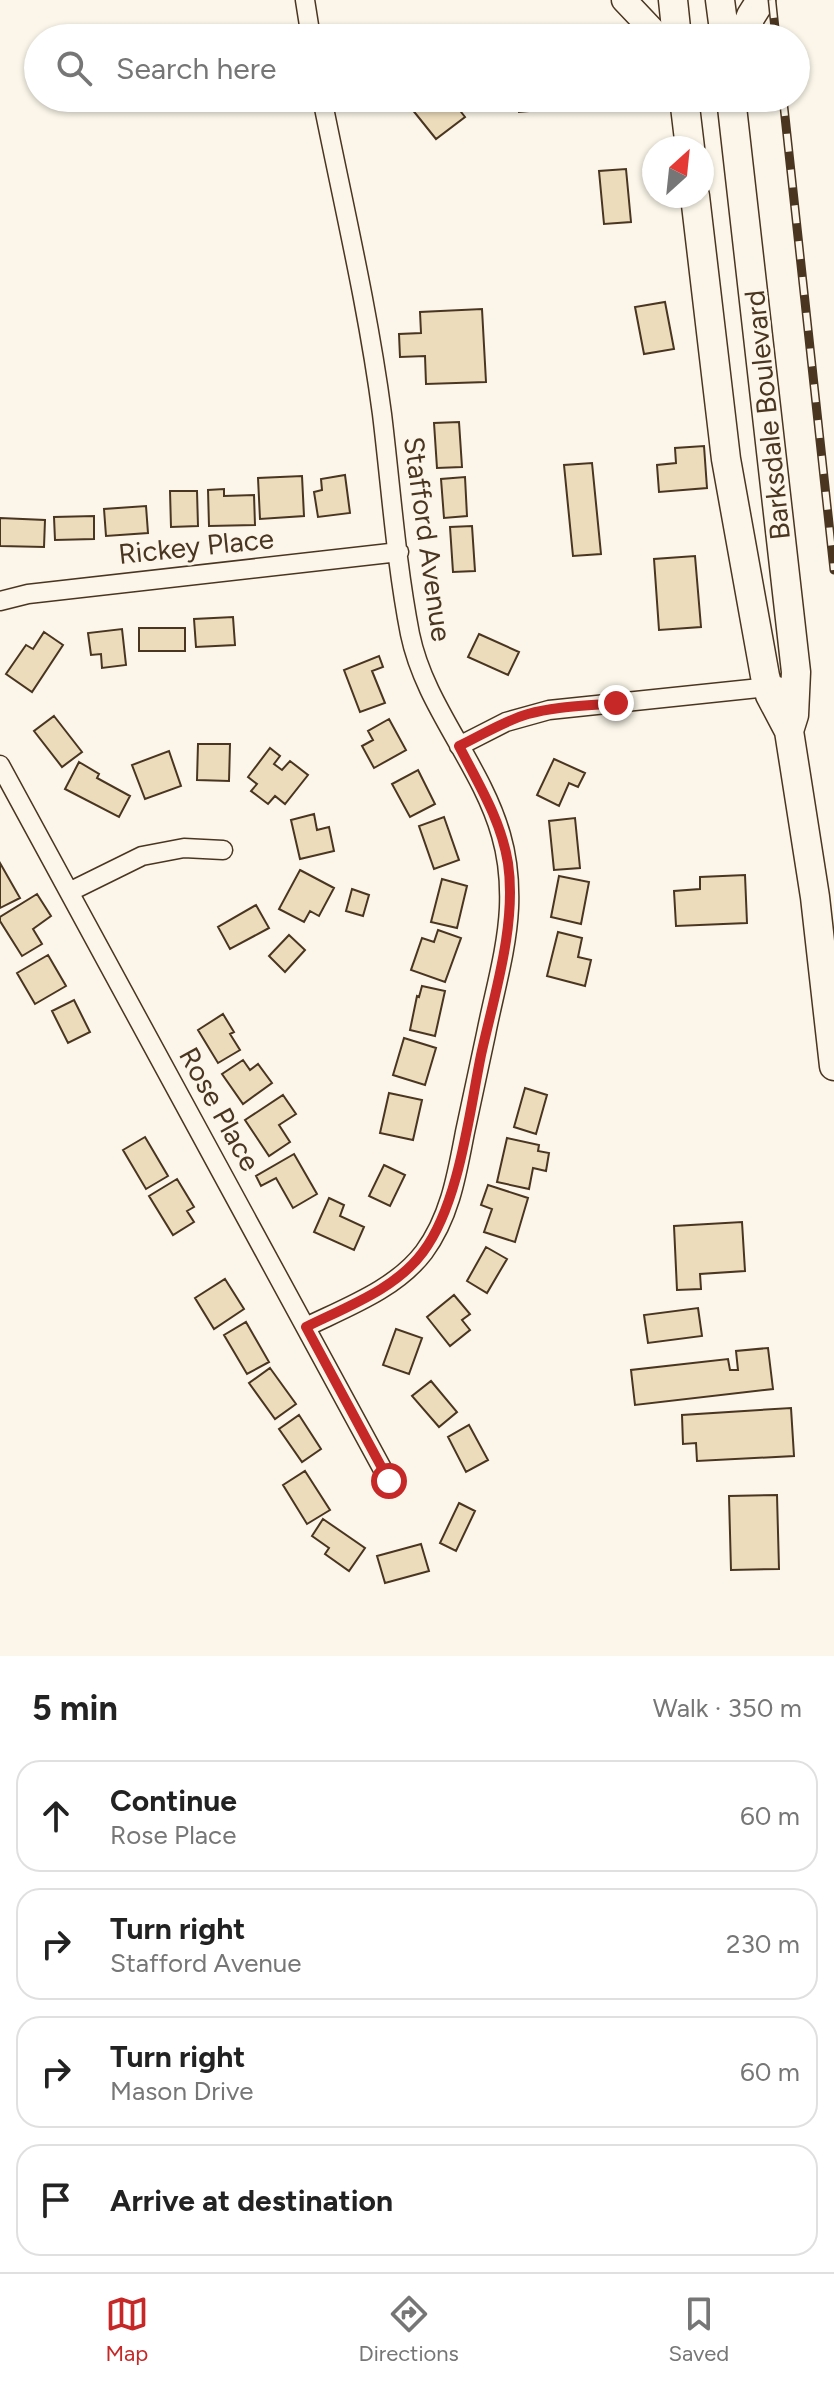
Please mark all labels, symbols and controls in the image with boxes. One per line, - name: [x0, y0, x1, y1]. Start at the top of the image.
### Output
- search box: [24, 24, 810, 112]
- icon: search: [52, 46, 96, 90]
- text: Search here: [116, 50, 276, 87]
- north arrow: [642, 136, 714, 208]
- street label: Barksdale Boulevard: [737, 288, 797, 542]
- street label: Stafford Avenue: [397, 434, 459, 644]
- street label: Rickey Place: [117, 521, 275, 571]
- route end: [598, 685, 634, 721]
- street label: Rose Place: [172, 1041, 268, 1177]
- route start: [371, 1463, 407, 1499]
- text: 5 min: [32, 1688, 118, 1729]
- text: Walk · 350 m: [653, 1692, 802, 1724]
- text: Continue: [110, 1782, 237, 1819]
- icon: ahead: [34, 1794, 78, 1838]
- text: 60 m: [740, 1800, 800, 1832]
- text: Rose Place: [110, 1819, 236, 1851]
- text: Turn right: [110, 1910, 245, 1947]
- icon: right: [34, 1922, 78, 1966]
- text: 230 m: [726, 1928, 800, 1960]
- text: Stafford Avenue: [110, 1947, 302, 1979]
- text: Turn right: [110, 2038, 245, 2075]
- icon: right: [34, 2050, 78, 2094]
- text: 60 m: [740, 2056, 800, 2088]
- text: Mason Drive: [110, 2075, 254, 2107]
- icon: arrive: [34, 2178, 78, 2222]
- text: Arrive at destination: [110, 2182, 393, 2219]
- tab: Map: [105, 2292, 149, 2367]
- tab: Directions: [359, 2292, 459, 2367]
- tab: Saved: [668, 2292, 729, 2367]

